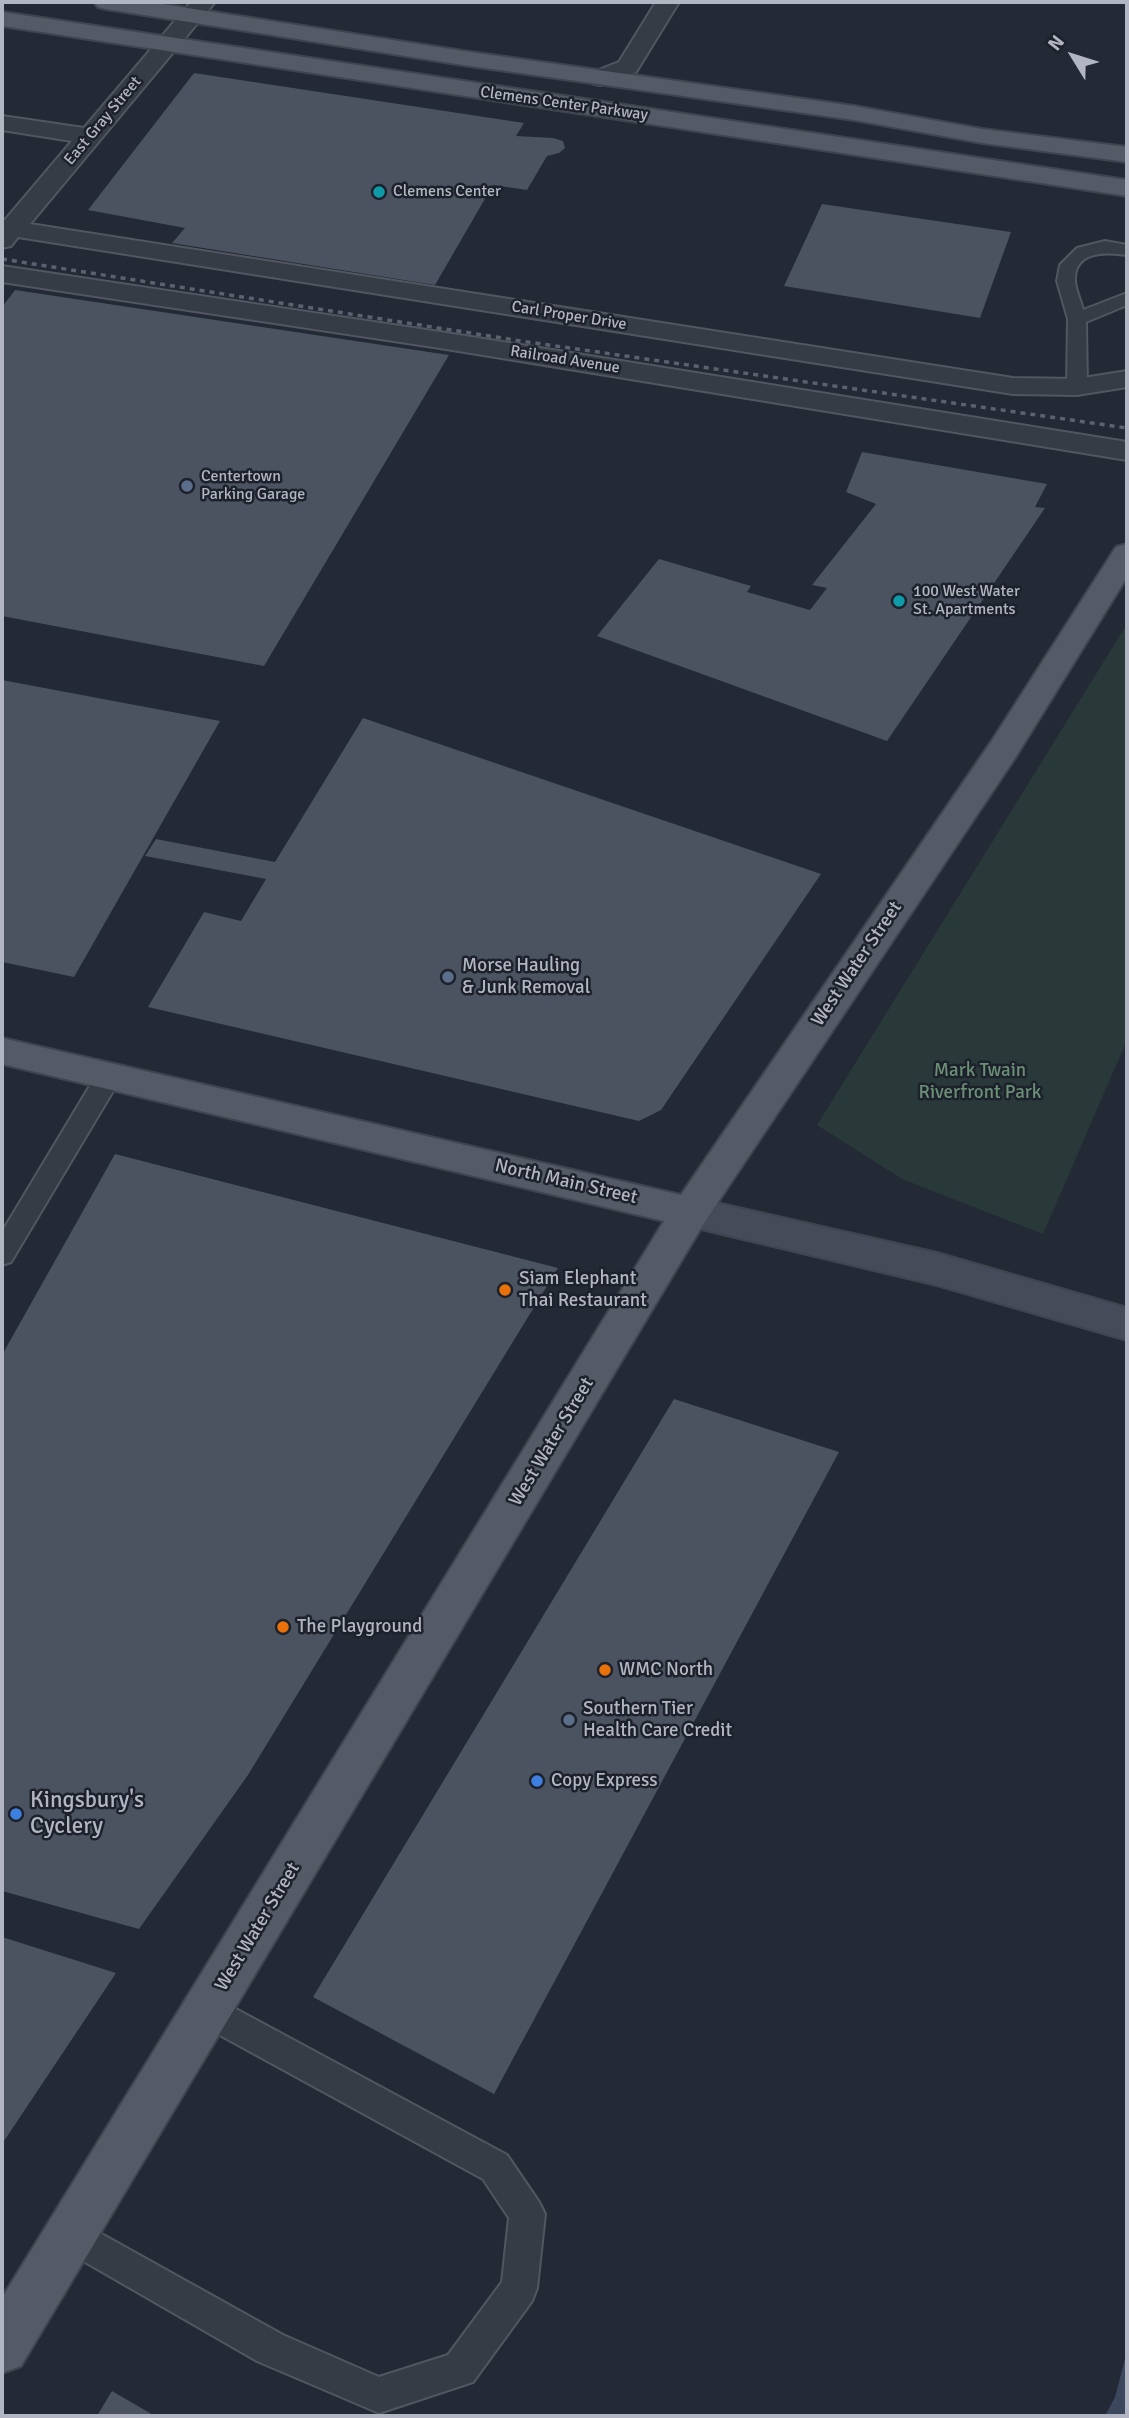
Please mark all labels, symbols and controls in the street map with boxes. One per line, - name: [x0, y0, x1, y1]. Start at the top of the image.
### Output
- north arrow: [1038, 21, 1108, 91]
- text: N: [1043, 30, 1070, 56]
- street label: East Gray Street: [60, 73, 146, 169]
- street label: Clemens Center Parkway: [479, 83, 649, 125]
- place label: Clemens Center: [393, 182, 501, 202]
- marker: Clemens Center: [371, 184, 387, 200]
- street label: Carl Proper Drive: [510, 297, 628, 335]
- street label: Railroad Avenue: [509, 342, 621, 378]
- place label: Centertown Parking Garage: [201, 467, 305, 505]
- marker: Centertown Parking Garage: [179, 478, 195, 494]
- place label: 100 West Water St. Apartments: [913, 582, 1020, 620]
- marker: 100 West Water St. Apartments: [891, 593, 907, 609]
- street label: West Water Street: [807, 897, 907, 1031]
- place label: Morse Hauling & Junk Removal: [462, 955, 590, 999]
- marker: Morse Hauling & Junk Removal: [440, 969, 456, 985]
- park label: Mark Twain Riverfront Park: [919, 1060, 1041, 1104]
- street label: North Main Street: [493, 1155, 639, 1209]
- place label: Siam Elephant Thai Restaurant: [519, 1268, 647, 1312]
- marker: Siam Elephant Thai Restaurant: [497, 1282, 513, 1298]
- street label: West Water Street: [505, 1374, 599, 1510]
- place label: The Playground: [297, 1616, 422, 1638]
- marker: The Playground: [275, 1619, 291, 1635]
- place label: WMC North: [619, 1659, 713, 1681]
- marker: WMC North: [597, 1662, 613, 1678]
- place label: Southern Tier Health Care Credit: [583, 1698, 732, 1742]
- marker: Southern Tier Health Care Credit: [561, 1712, 577, 1728]
- place label: Copy Express: [551, 1770, 658, 1792]
- marker: Copy Express: [529, 1773, 545, 1789]
- place label: Kingsbury's Cyclery: [30, 1787, 144, 1841]
- marker: Kingsbury's Cyclery: [8, 1806, 24, 1822]
- street label: West Water Street: [211, 1859, 305, 1995]

